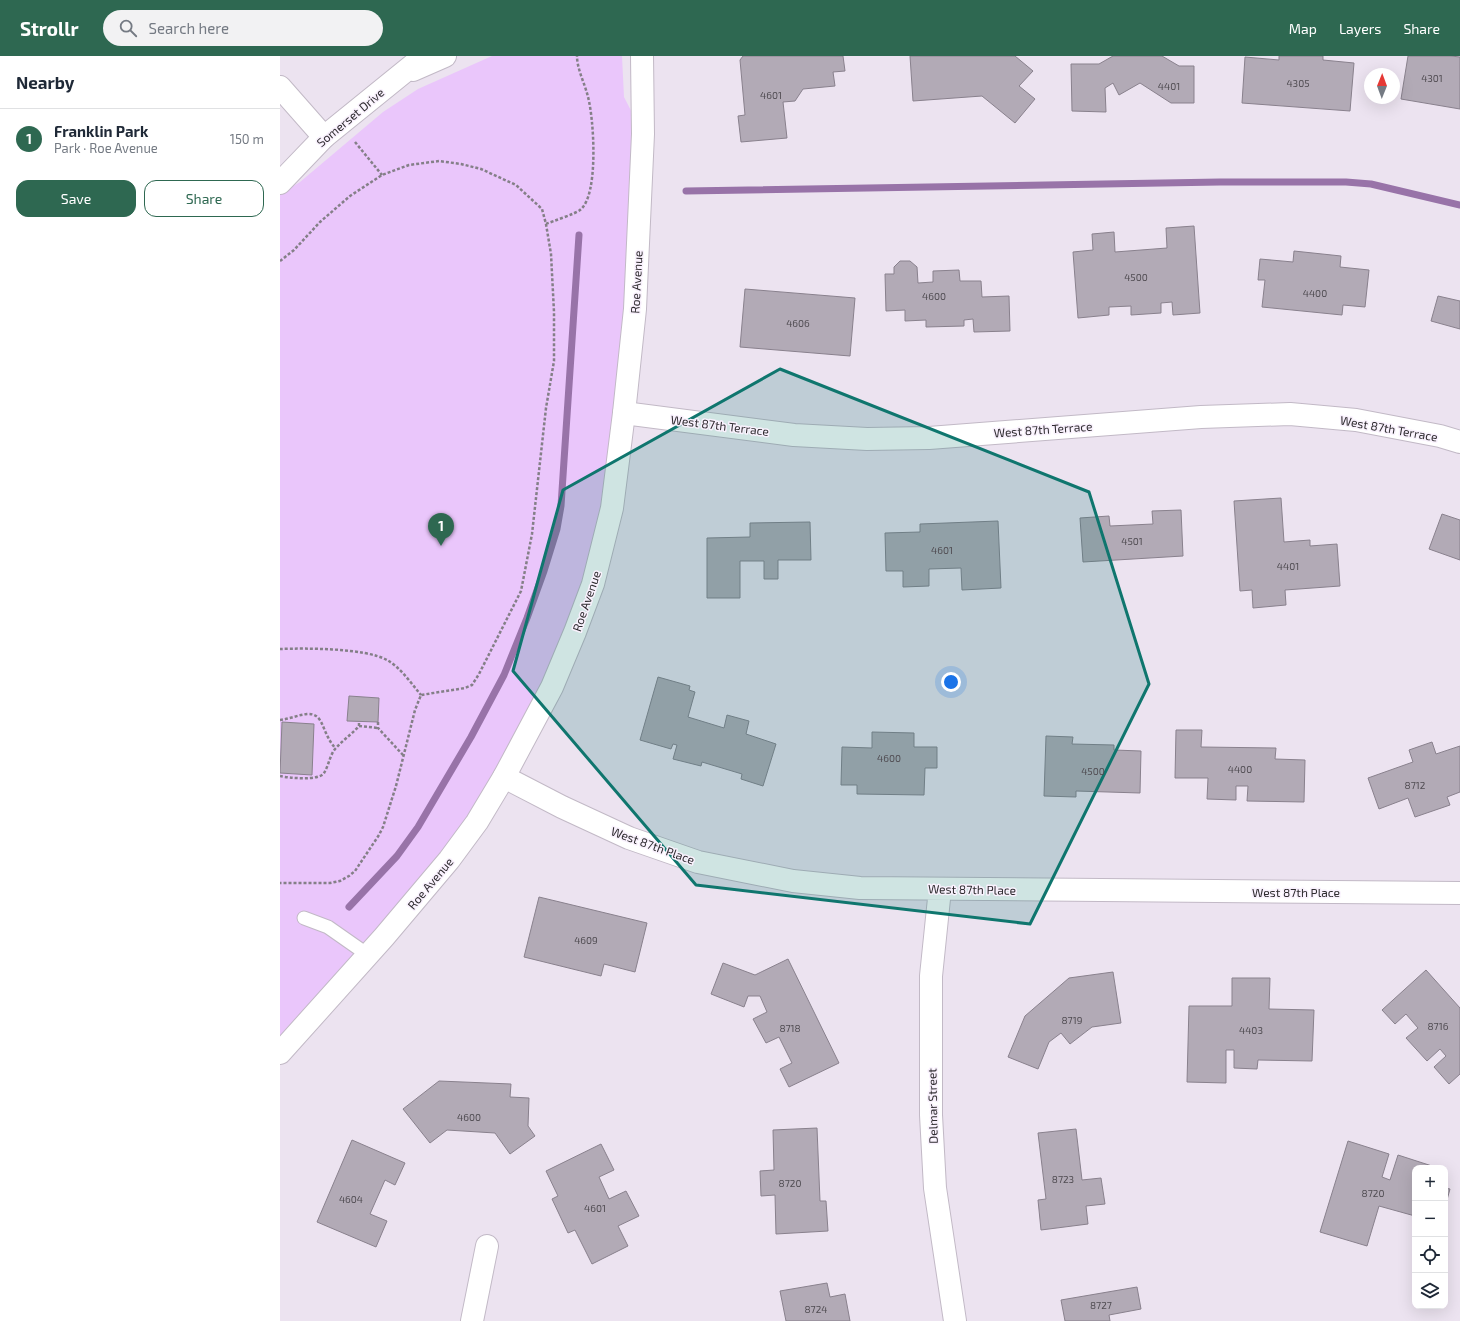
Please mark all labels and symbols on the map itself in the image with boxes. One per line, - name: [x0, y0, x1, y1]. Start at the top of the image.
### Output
- north arrow: [1364, 68, 1400, 104]
- house number: 4301: [1421, 72, 1443, 84]
- house number: 4305: [1286, 77, 1310, 89]
- house number: 4401: [1158, 80, 1180, 92]
- street label: Somerset Drive: [313, 85, 387, 149]
- house number: 4601: [760, 89, 782, 101]
- street label: Roe Avenue: [627, 250, 645, 314]
- house number: 4500: [1124, 271, 1148, 283]
- house number: 4400: [1303, 287, 1327, 299]
- house number: 4600: [922, 290, 946, 302]
- house number: 4606: [786, 317, 810, 329]
- street label: West 87th Terrace: [670, 412, 770, 438]
- street label: West 87th Terrace: [1339, 413, 1439, 443]
- street label: West 87th Terrace: [993, 419, 1093, 439]
- pin: 1: [428, 513, 454, 546]
- house number: 4501: [1121, 535, 1143, 547]
- house number: 4601: [931, 544, 953, 556]
- house number: 4401: [1277, 560, 1299, 572]
- street label: Roe Avenue: [569, 569, 603, 633]
- your location: [941, 672, 961, 692]
- house number: 4600: [877, 752, 901, 764]
- house number: 4400: [1228, 763, 1252, 775]
- house number: 4500: [1081, 765, 1105, 777]
- house number: 8712: [1405, 779, 1426, 791]
- street label: West 87th Place: [609, 823, 697, 867]
- street label: Roe Avenue: [404, 854, 456, 912]
- street label: West 87th Place: [928, 881, 1016, 897]
- street label: West 87th Place: [1252, 885, 1340, 899]
- house number: 4609: [574, 934, 598, 946]
- house number: 8719: [1062, 1014, 1083, 1026]
- house number: 8716: [1428, 1020, 1449, 1032]
- house number: 8718: [779, 1022, 801, 1034]
- house number: 4403: [1239, 1024, 1263, 1036]
- street label: Delmar Street: [924, 1068, 940, 1144]
- house number: 4600: [457, 1111, 481, 1123]
- house number: 8723: [1052, 1173, 1074, 1185]
- house number: 8720: [779, 1177, 801, 1189]
- house number: 8720: [1362, 1187, 1384, 1199]
- house number: 4604: [339, 1193, 363, 1205]
- house number: 4601: [584, 1202, 606, 1214]
- house number: 8727: [1090, 1299, 1112, 1311]
- house number: 8724: [805, 1303, 827, 1315]

